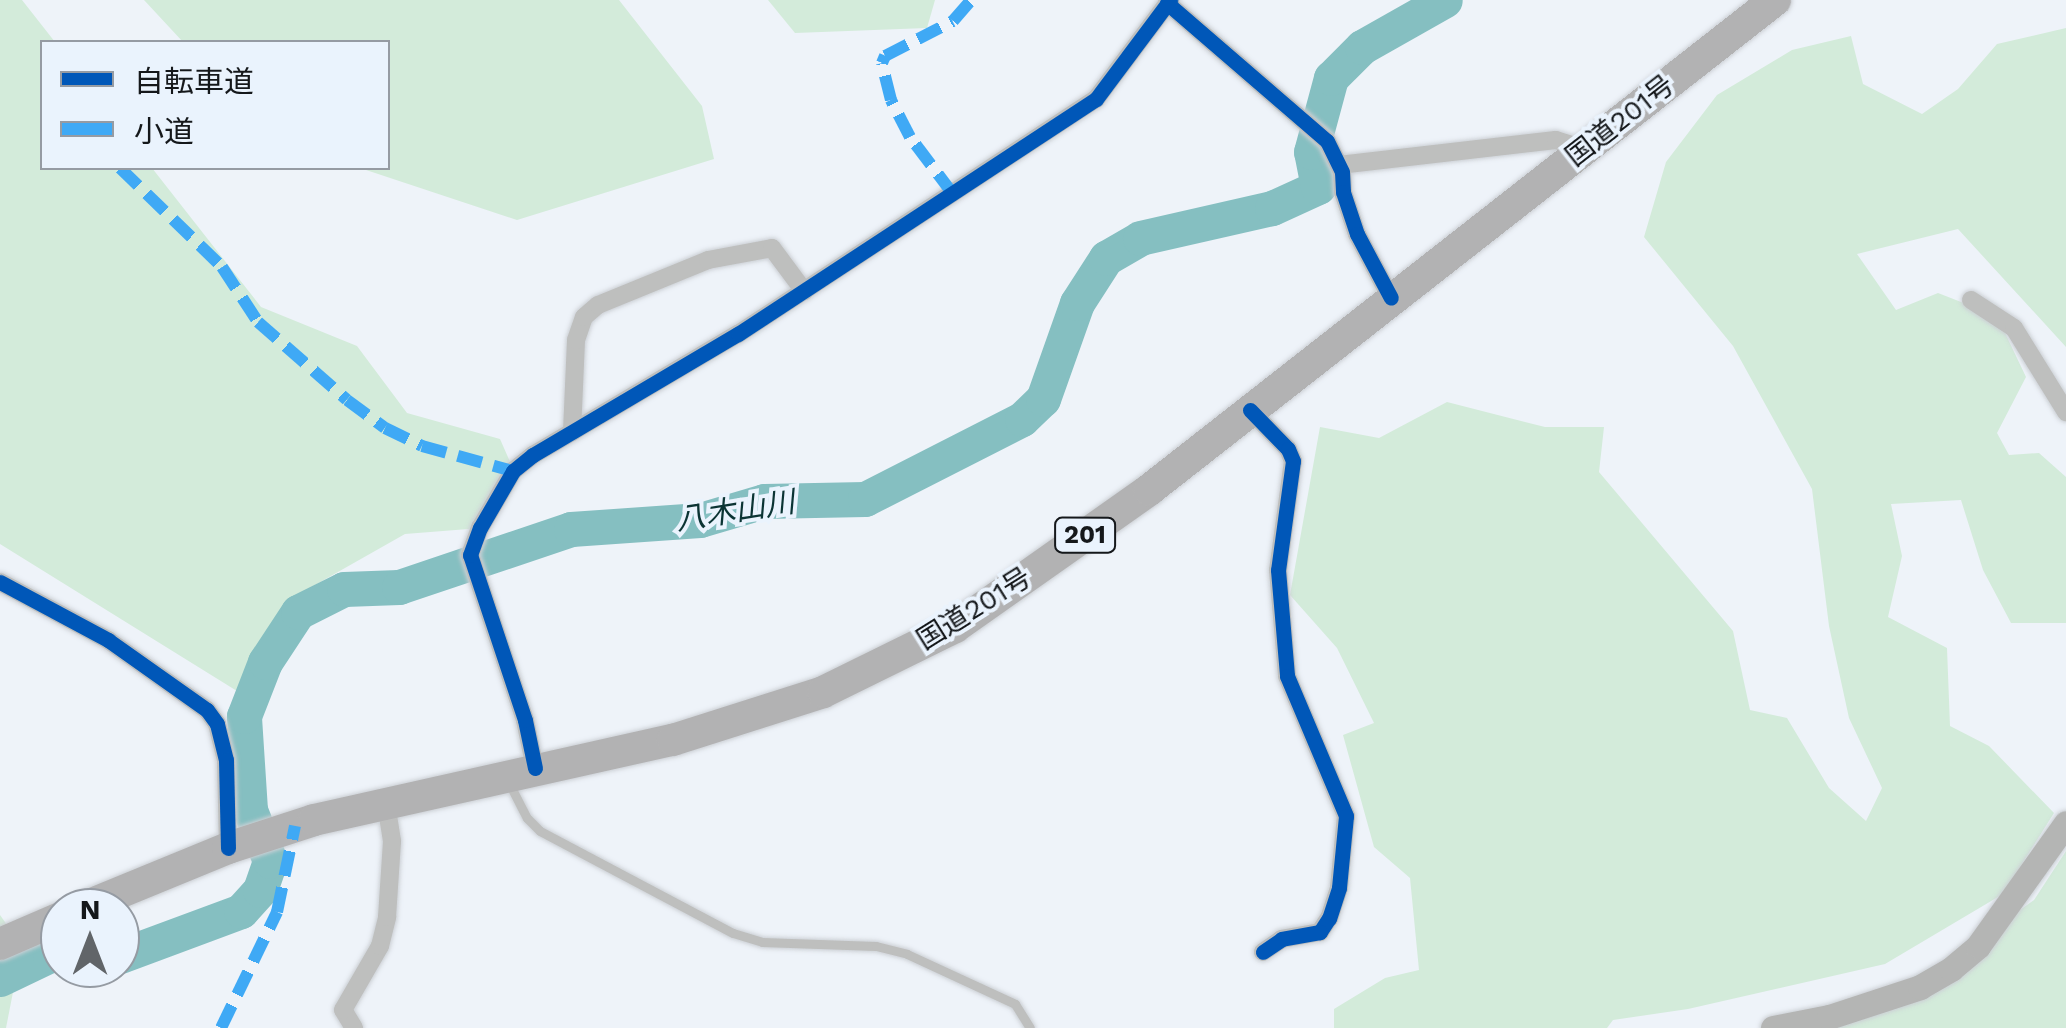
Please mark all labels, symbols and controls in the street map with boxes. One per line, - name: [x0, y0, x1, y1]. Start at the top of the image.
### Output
- legend: [40, 40, 390, 170]
- text: 自転車道: [134, 64, 254, 99]
- street label: 国道201号: [1559, 68, 1681, 174]
- text: 小道: [134, 114, 194, 149]
- water label: 八木山川: [673, 484, 797, 538]
- road number: 201: [1052, 515, 1118, 555]
- street label: 国道201号: [911, 561, 1037, 657]
- north arrow: [40, 888, 140, 988]
- text: N: [80, 893, 100, 926]

